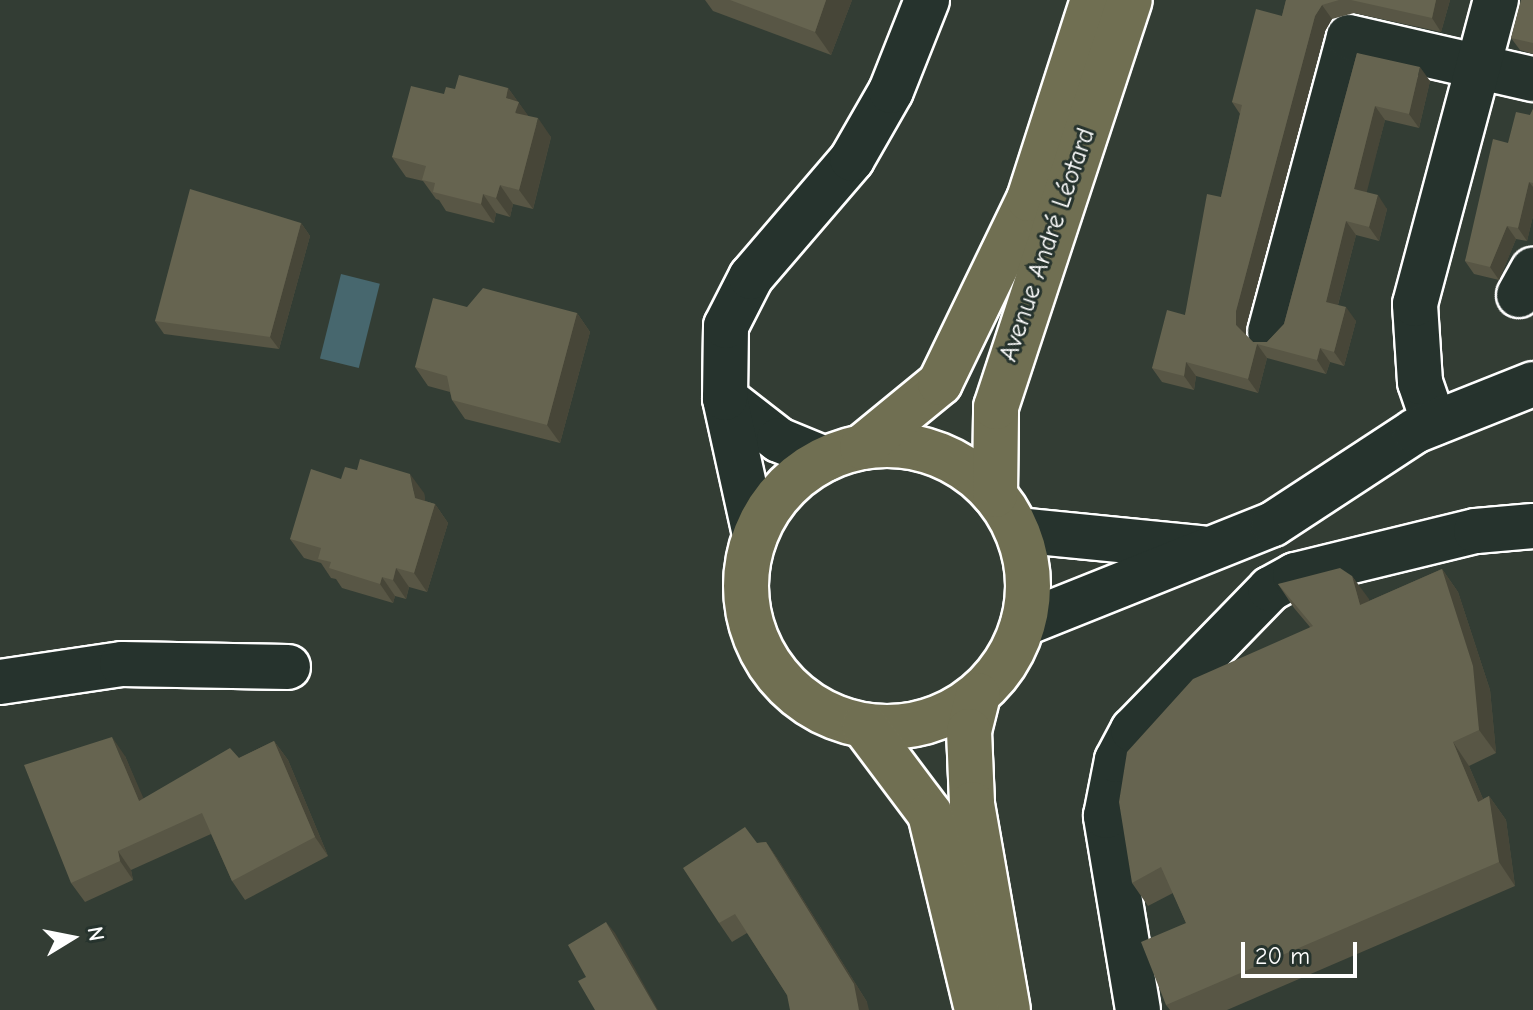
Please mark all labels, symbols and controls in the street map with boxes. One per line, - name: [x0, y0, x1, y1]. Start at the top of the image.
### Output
- street label: Avenue André Léotard: [993, 124, 1103, 366]
- north arrow: [32, 898, 112, 978]
- text: N: [82, 924, 110, 943]
- scale bar: [1245, 926, 1361, 976]
- text: 20 m: [1255, 942, 1310, 970]

